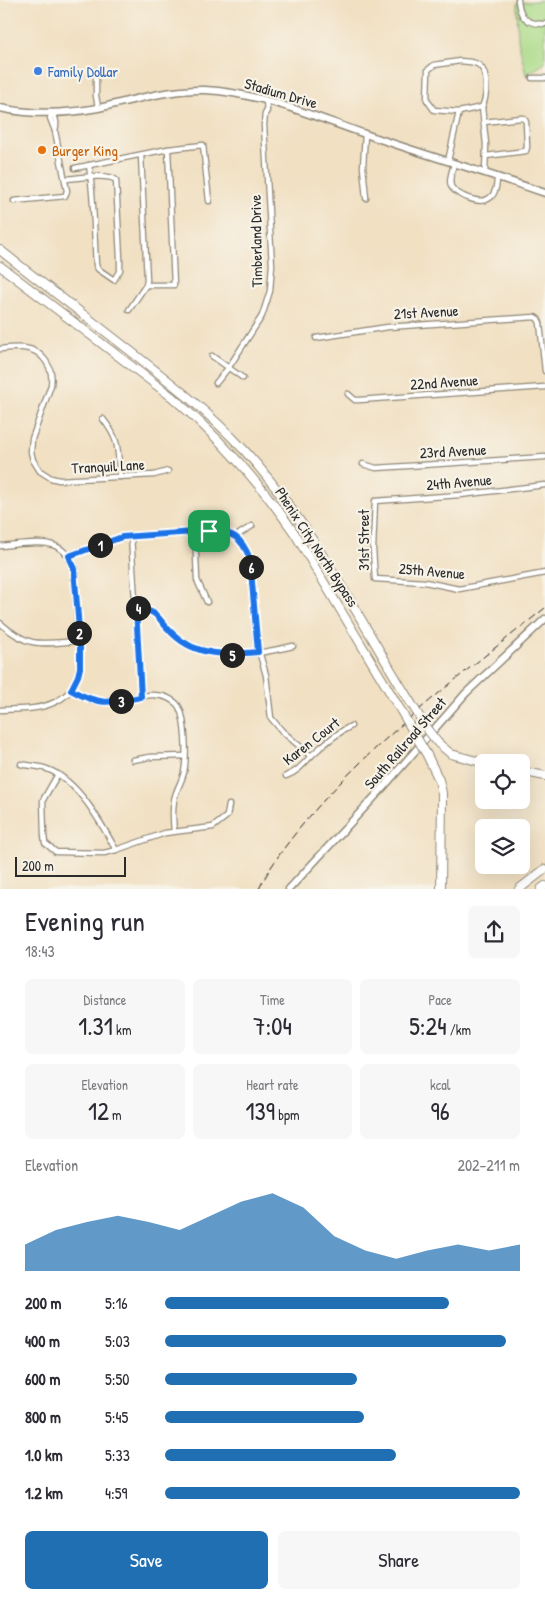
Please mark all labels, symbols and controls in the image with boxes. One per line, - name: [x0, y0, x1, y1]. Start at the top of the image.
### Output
- place label: Family Dollar: [47, 61, 118, 82]
- marker: Family Dollar: [32, 65, 44, 77]
- street label: Stadium Drive: [242, 73, 320, 113]
- place label: Burger King: [52, 140, 118, 161]
- marker: Burger King: [36, 144, 48, 156]
- street label: Timberland Drive: [245, 194, 267, 288]
- street label: 21st Avenue: [393, 300, 459, 324]
- street label: 22nd Avenue: [409, 369, 479, 395]
- street label: 23rd Avenue: [419, 439, 487, 463]
- street label: Tranquil Lane: [71, 454, 145, 478]
- street label: 24th Avenue: [425, 469, 493, 495]
- street label: Phenix City North Bypass: [270, 483, 364, 611]
- street label: 31st Street: [353, 508, 374, 571]
- pin: [188, 510, 230, 552]
- icon: arrive: [195, 517, 223, 545]
- pin: 1: [88, 532, 112, 558]
- text: 1: [98, 536, 103, 555]
- pin: 6: [238, 554, 264, 580]
- text: 6: [249, 558, 254, 577]
- street label: 25th Avenue: [398, 558, 466, 584]
- pin: 4: [126, 596, 150, 620]
- text: 4: [136, 599, 141, 618]
- pin: 2: [66, 620, 92, 646]
- text: 2: [76, 624, 83, 643]
- pin: 5: [220, 642, 244, 668]
- text: 5: [230, 646, 235, 665]
- pin: 3: [108, 688, 134, 714]
- text: 3: [118, 692, 125, 711]
- street label: South Railroad Street: [359, 692, 451, 794]
- street label: Karen Court: [278, 712, 344, 770]
- map controls: [475, 754, 530, 874]
- button: locate: [475, 754, 530, 809]
- button: layers: [475, 819, 530, 874]
- scale bar: [15, 854, 126, 877]
- text: 200 m: [22, 856, 54, 875]
- text: Evening run: [25, 902, 145, 940]
- button: share: [468, 906, 520, 958]
- text: 18:43: [25, 940, 55, 962]
- text: Distance: [83, 990, 126, 1009]
- text: Time: [260, 990, 285, 1009]
- text: Pace: [429, 990, 452, 1009]
- text: 1.31: [78, 1009, 113, 1043]
- text: 7:04: [253, 1009, 292, 1043]
- text: 5:24: [409, 1009, 447, 1043]
- text: km: [113, 1020, 131, 1039]
- text: /km: [447, 1020, 471, 1039]
- text: Elevation: [82, 1075, 128, 1094]
- text: Heart rate: [246, 1075, 299, 1094]
- text: kcal: [430, 1075, 450, 1094]
- text: 12: [88, 1094, 109, 1128]
- text: 139: [246, 1094, 275, 1128]
- text: 96: [431, 1094, 450, 1128]
- text: m: [109, 1105, 122, 1124]
- text: bpm: [275, 1105, 299, 1124]
- text: Elevation: [25, 1154, 78, 1176]
- text: 202–211 m: [457, 1154, 520, 1176]
- text: 200 m: [25, 1292, 61, 1314]
- text: 5:16: [105, 1292, 128, 1314]
- text: 400 m: [25, 1330, 60, 1352]
- text: 5:03: [105, 1330, 130, 1352]
- text: 600 m: [25, 1368, 60, 1390]
- text: 5:50: [105, 1368, 129, 1390]
- text: 800 m: [25, 1406, 61, 1428]
- text: 5:45: [105, 1406, 128, 1428]
- text: 1.0 km: [25, 1444, 63, 1466]
- text: 5:33: [105, 1444, 130, 1466]
- text: 1.2 km: [25, 1482, 63, 1504]
- text: 4:59: [105, 1482, 127, 1504]
- button: Save: [25, 1531, 268, 1589]
- button: Share: [278, 1531, 520, 1589]

